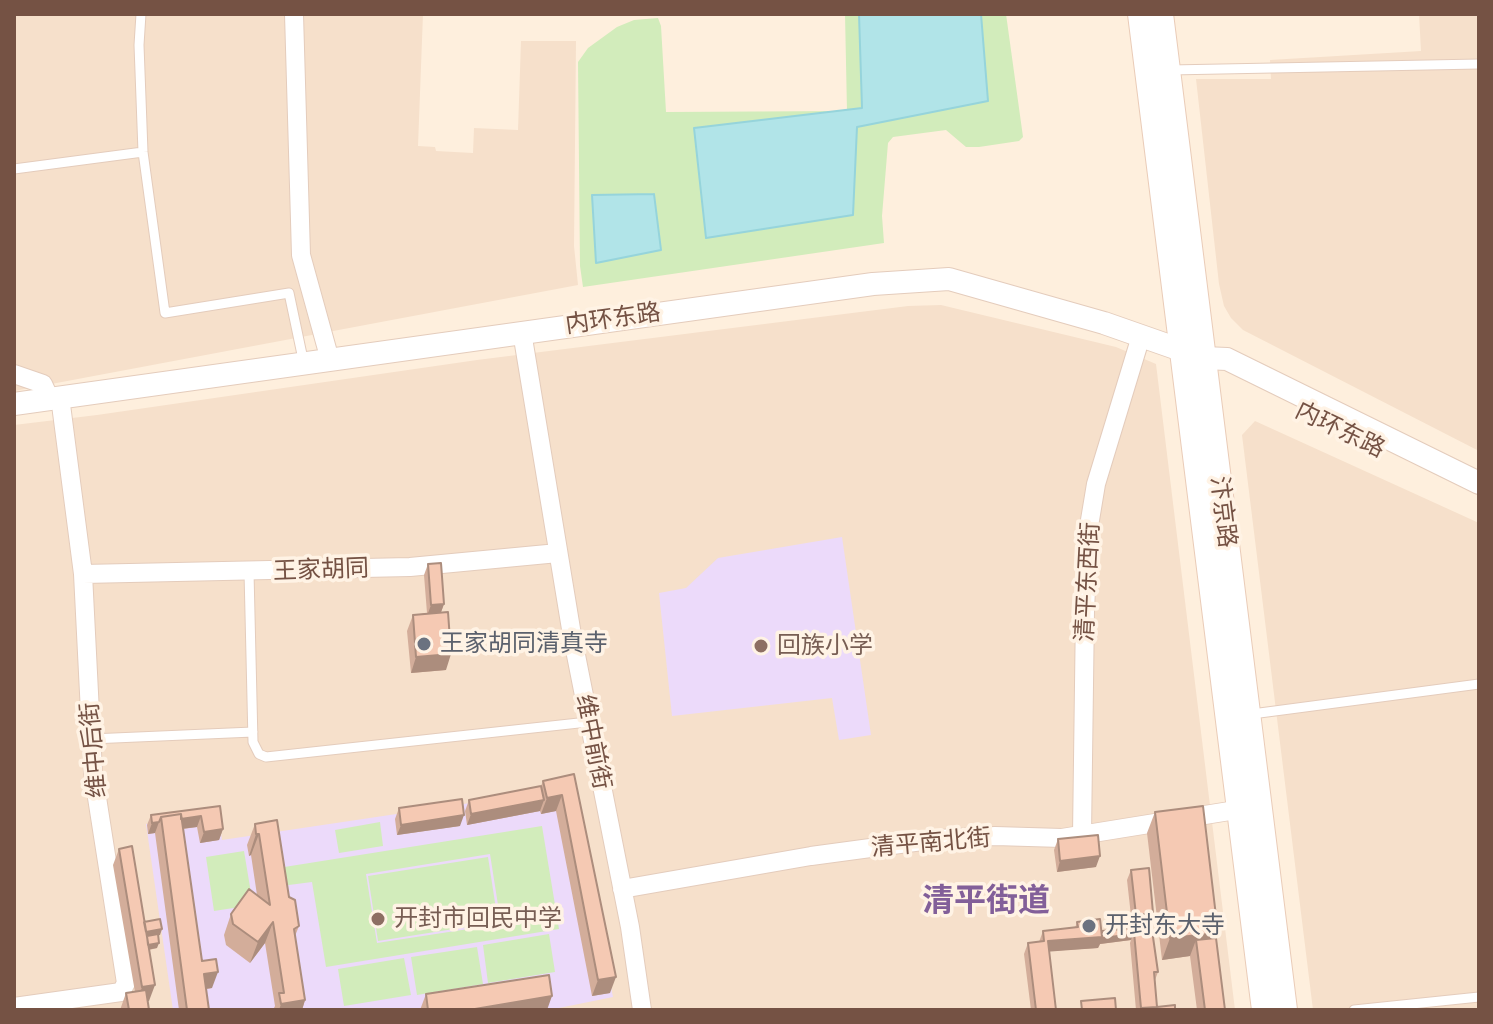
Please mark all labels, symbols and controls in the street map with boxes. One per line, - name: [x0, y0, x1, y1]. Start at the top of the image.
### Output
- street label: 内环东路: [563, 298, 663, 340]
- street label: 内环东路: [1291, 396, 1389, 464]
- street label: 汴京路: [1204, 475, 1242, 549]
- street label: 清平东西街: [1070, 521, 1106, 643]
- street label: 王家胡同: [273, 554, 369, 586]
- place label: 王家胡同清真寺: [440, 630, 608, 658]
- place label: 回族小学: [777, 632, 873, 660]
- marker: 王家胡同清真寺: [415, 635, 433, 653]
- marker: 回族小学: [752, 637, 770, 655]
- street label: 维中前街: [570, 692, 616, 792]
- street label: 维中后街: [75, 701, 113, 799]
- street label: 清平南北街: [870, 823, 992, 863]
- district label: 清平街道: [922, 882, 1050, 920]
- place label: 开封市回民中学: [394, 905, 562, 933]
- marker: 开封市回民中学: [369, 910, 387, 928]
- place label: 开封东大寺: [1105, 912, 1225, 940]
- marker: 开封东大寺: [1080, 917, 1098, 935]

